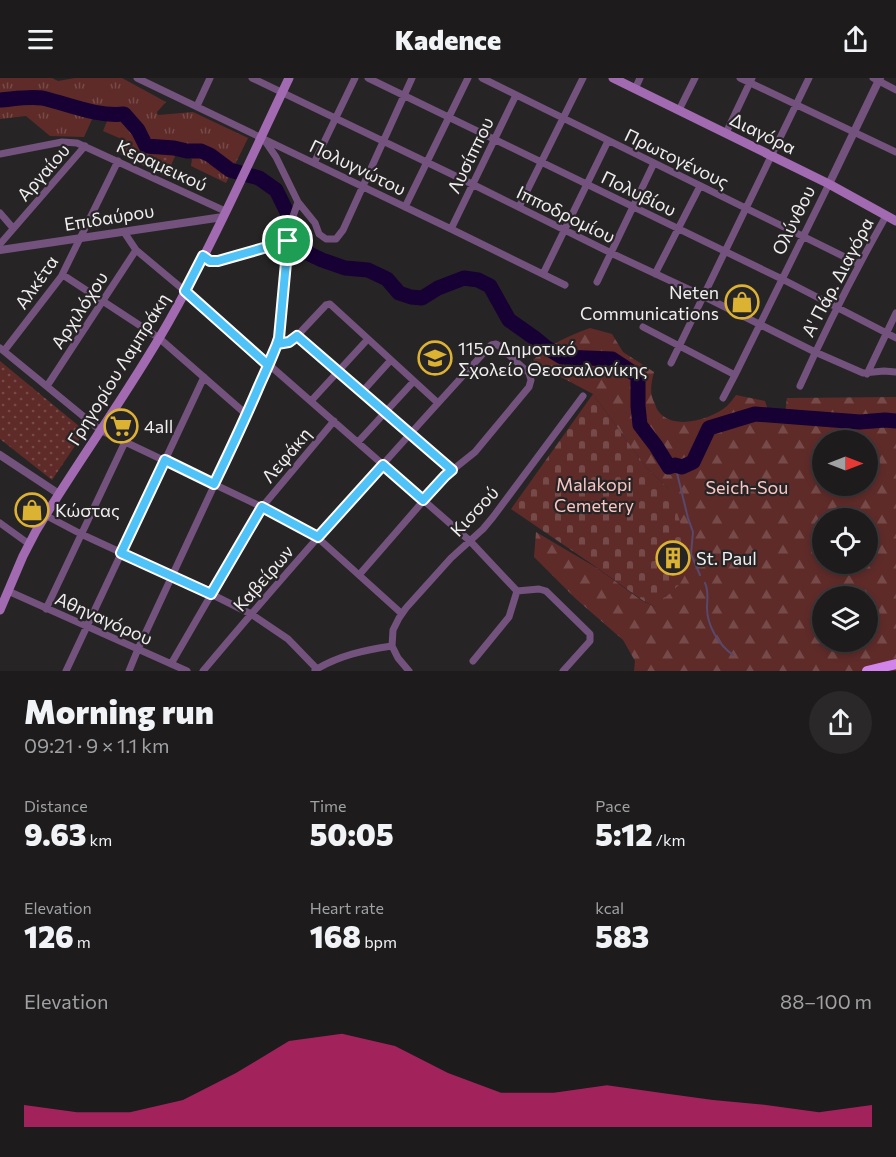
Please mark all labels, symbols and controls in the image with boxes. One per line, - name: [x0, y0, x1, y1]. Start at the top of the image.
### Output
- icon: menu: [24, 23, 57, 56]
- text: Kadence: [395, 23, 501, 56]
- icon: share: [839, 23, 872, 56]
- street label: Διαγόρα: [727, 108, 799, 158]
- street label: Λυσίππου: [442, 113, 498, 197]
- street label: Πρωτογένους: [621, 123, 733, 193]
- street label: Κεραμεικού: [113, 134, 211, 196]
- street label: Πολυγνώτου: [306, 134, 410, 200]
- street label: Αργαίου: [12, 139, 74, 205]
- street label: Πολυβίου: [598, 165, 680, 221]
- street label: Ιπποδρομίου: [513, 181, 619, 247]
- street label: Ολύνθου: [767, 182, 819, 258]
- street label: Επιδαύρου: [62, 199, 156, 235]
- street label: Α' Πάρ. Διαγόρα: [796, 214, 878, 340]
- pin: [262, 215, 313, 266]
- icon: arrive: [271, 224, 304, 257]
- street label: Αλκέτα: [10, 251, 62, 313]
- street label: Αρχιλόχου: [46, 267, 112, 353]
- place label: Neten Communications: [580, 281, 719, 324]
- shop icon: Neten Communications: [724, 284, 760, 320]
- street label: Γρηγορίου Λαμπράκη: [62, 289, 174, 449]
- place label: 115o Δημοτικό Σχολείο Θεσσαλονίκης: [458, 337, 648, 380]
- school or university icon: 115o Δημοτικό Σχολείο Θεσσαλονίκης: [417, 340, 453, 376]
- supermarket icon: 4all: [103, 408, 139, 444]
- place label: 4all: [144, 415, 173, 437]
- street label: Λεφάκη: [257, 423, 315, 487]
- north arrow: [812, 430, 878, 496]
- map controls: [812, 430, 878, 652]
- park label: Malakopi Cemetery: [554, 473, 634, 516]
- park label: Seich-Sou: [706, 476, 788, 498]
- street label: Κισσού: [445, 481, 503, 541]
- shop icon: Κώστας: [14, 492, 50, 528]
- place label: Κώστας: [55, 499, 120, 521]
- button: locate: [812, 508, 878, 574]
- street label: Καβείρων: [228, 540, 298, 616]
- building icon: St. Paul: [655, 540, 691, 576]
- place label: St. Paul: [696, 547, 757, 569]
- button: layers: [812, 586, 878, 652]
- street label: Αθηναγόρου: [52, 587, 156, 649]
- text: Morning run: [24, 690, 214, 731]
- button: share: [809, 691, 872, 754]
- text: 09:21 · 9 × 1.1 km: [24, 733, 169, 757]
- text: Distance: [24, 796, 88, 815]
- text: Time: [310, 796, 346, 815]
- text: Pace: [595, 796, 630, 815]
- text: 9.63: [24, 815, 86, 852]
- text: 50:05: [310, 815, 394, 852]
- text: 5:12: [595, 815, 653, 852]
- text: km: [86, 830, 112, 849]
- text: /km: [653, 830, 686, 849]
- text: Elevation: [24, 898, 92, 917]
- text: Heart rate: [310, 898, 384, 917]
- text: kcal: [595, 898, 624, 917]
- text: 126: [24, 917, 74, 954]
- text: 168: [310, 917, 361, 954]
- text: 583: [595, 917, 649, 954]
- text: m: [74, 932, 91, 951]
- text: bpm: [361, 932, 397, 951]
- text: Elevation: [24, 989, 109, 1013]
- text: 88–100 m: [780, 989, 872, 1013]

